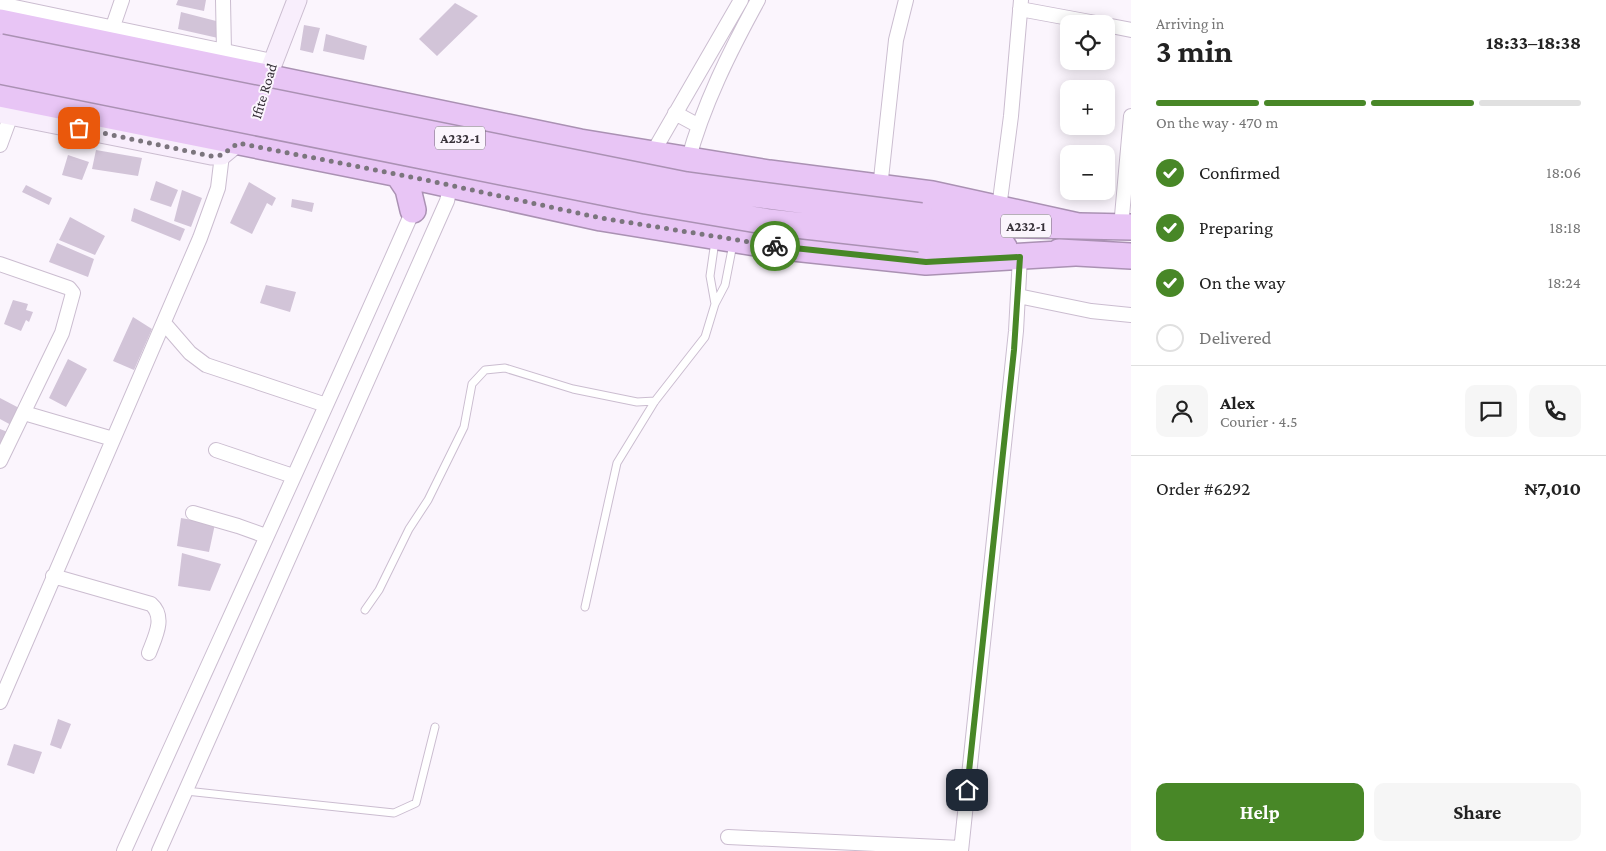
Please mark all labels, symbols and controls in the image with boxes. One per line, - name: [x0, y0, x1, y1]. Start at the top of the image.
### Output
- map controls: [1060, 15, 1115, 200]
- button: locate: [1060, 15, 1115, 70]
- text: Arriving in: [1156, 15, 1224, 32]
- text: 18:33–18:38: [1486, 32, 1581, 53]
- text: 3 min: [1156, 33, 1233, 69]
- street label: Ifite Road: [248, 61, 280, 121]
- button: +: [1060, 80, 1115, 135]
- pin: [58, 107, 100, 149]
- icon: bag: [65, 114, 93, 142]
- text: On the way · 470 m: [1156, 114, 1278, 131]
- road number: A232-1: [435, 126, 485, 150]
- button: −: [1060, 145, 1115, 200]
- icon: check: [1156, 159, 1184, 187]
- text: Confirmed: [1199, 162, 1280, 183]
- text: 18:06: [1546, 164, 1581, 181]
- icon: check: [1156, 214, 1184, 242]
- road number: A232-1: [1001, 215, 1051, 238]
- text: Preparing: [1199, 217, 1273, 238]
- text: 18:18: [1550, 219, 1581, 236]
- courier: [750, 221, 800, 271]
- icon: bike: [761, 232, 789, 260]
- icon: check: [1156, 269, 1184, 297]
- text: On the way: [1199, 272, 1285, 293]
- text: 18:24: [1548, 274, 1581, 291]
- text: Delivered: [1199, 327, 1272, 348]
- button: person: [1156, 385, 1208, 437]
- button: chat: [1465, 385, 1517, 437]
- button: phone: [1529, 385, 1581, 437]
- text: Alex: [1220, 392, 1255, 413]
- text: Courier · 4.5: [1220, 413, 1298, 430]
- text: Order #6292: [1156, 478, 1250, 499]
- text: ₦7,010: [1524, 478, 1581, 499]
- pin: [946, 769, 988, 811]
- icon: home: [953, 776, 981, 804]
- button: Help: [1156, 783, 1364, 841]
- button: Share: [1374, 783, 1581, 841]

